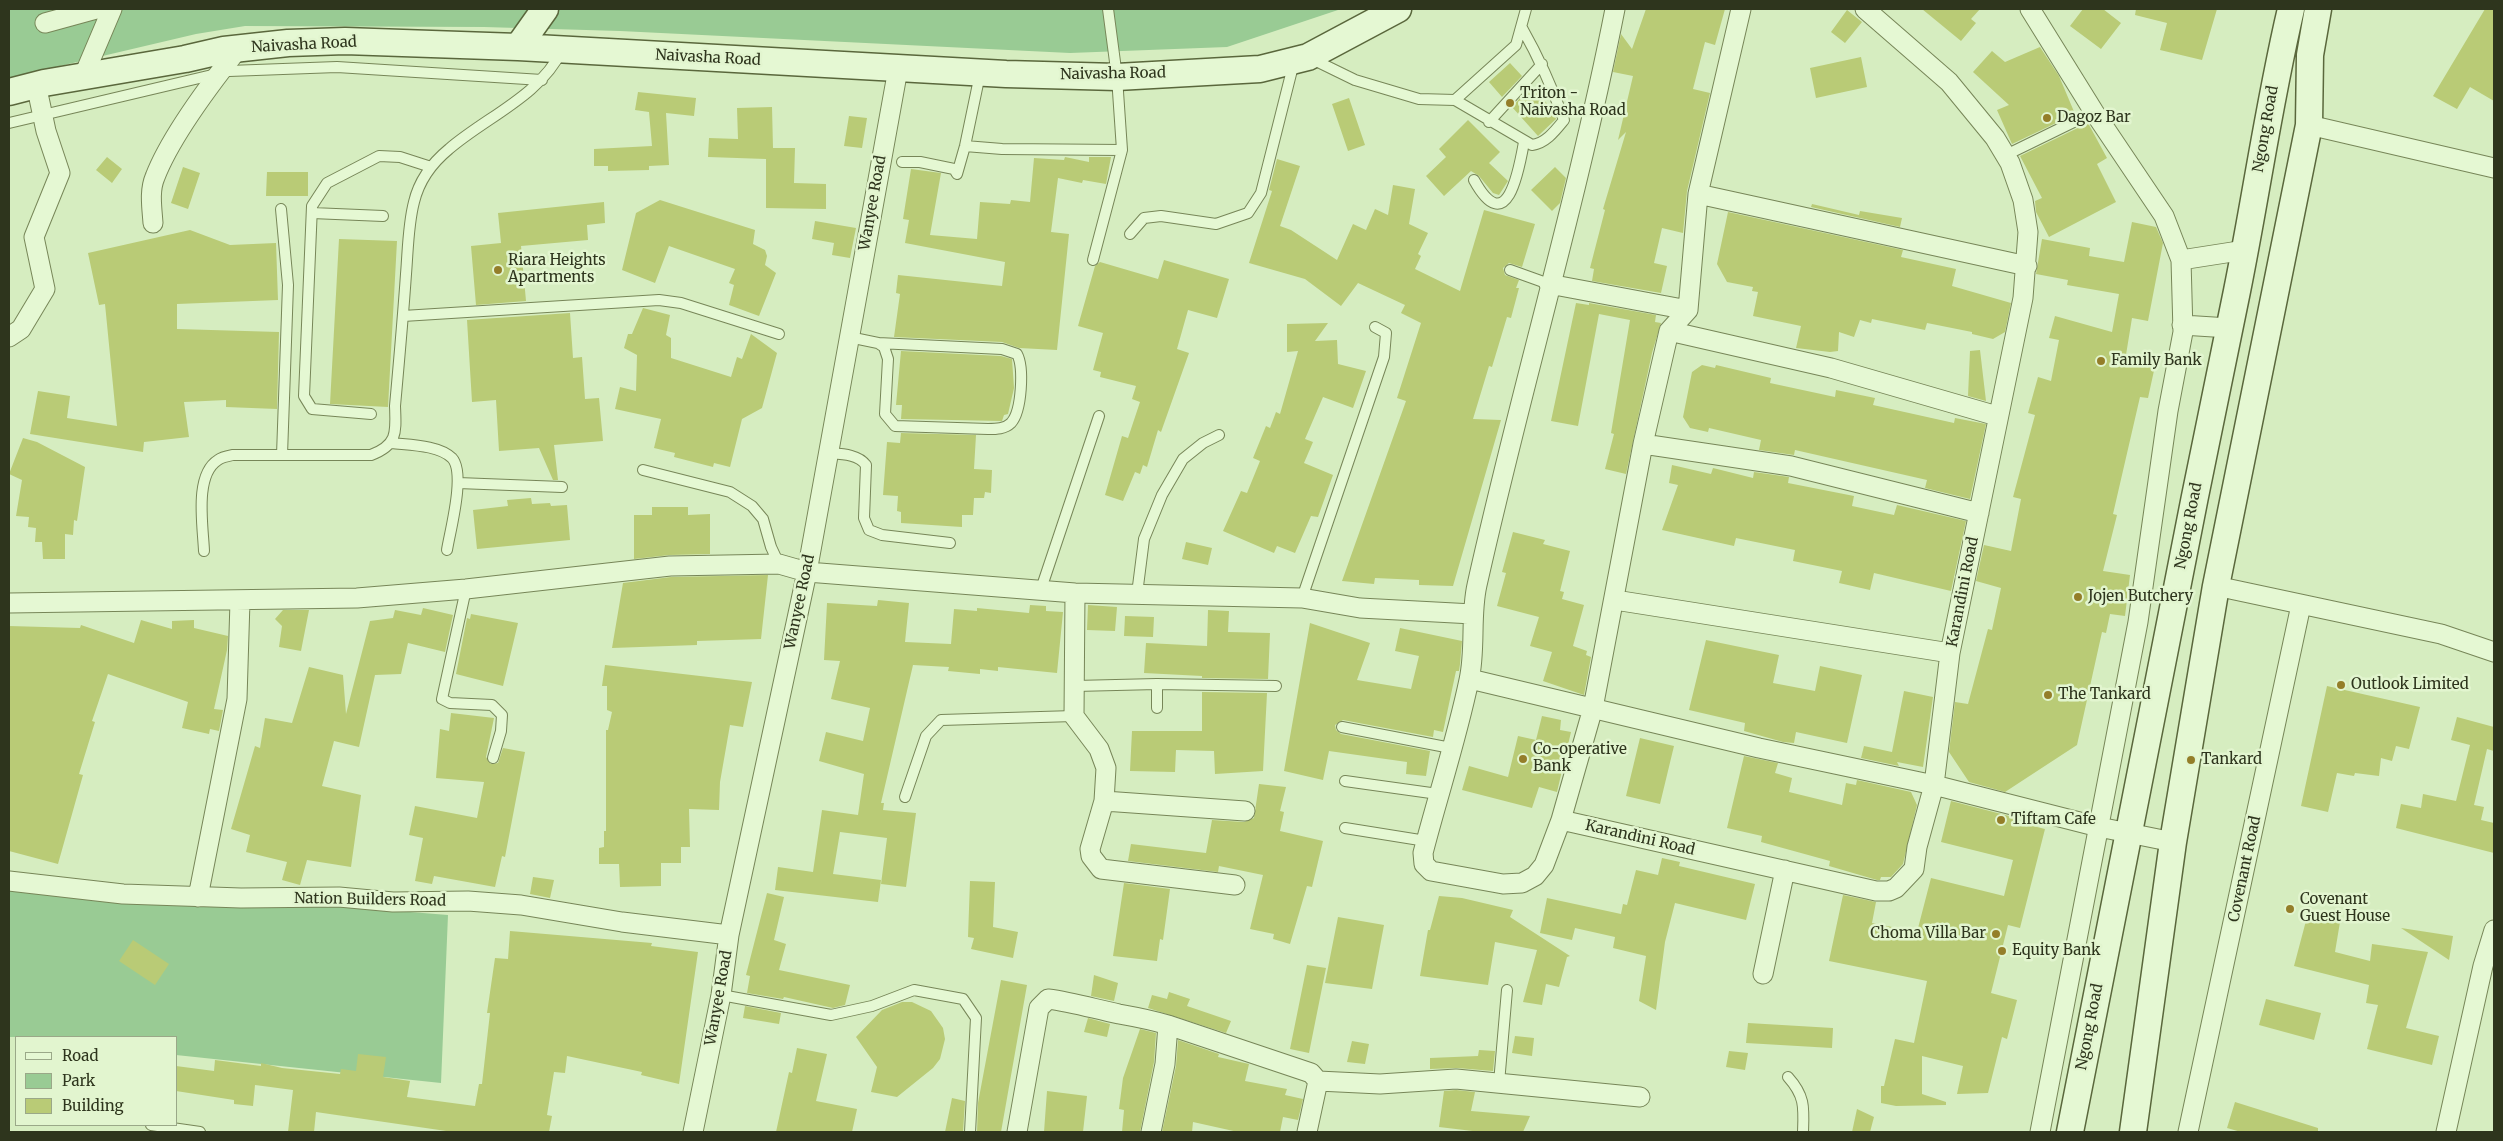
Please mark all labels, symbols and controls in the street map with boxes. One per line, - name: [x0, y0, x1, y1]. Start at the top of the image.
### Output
- street label: Naivasha Road: [251, 33, 357, 57]
- street label: Naivasha Road: [655, 46, 761, 70]
- street label: Naivasha Road: [1060, 64, 1166, 84]
- street label: Ngong Road: [2250, 84, 2282, 174]
- place label: Triton - Naivasha Road: [1520, 85, 1626, 120]
- marker: Triton - Naivasha Road: [1504, 97, 1516, 109]
- place label: Dagoz Bar: [2057, 109, 2131, 127]
- marker: Dagoz Bar: [2041, 112, 2053, 124]
- street label: Wanyee Road: [856, 154, 890, 252]
- place label: Riara Heights Apartments: [508, 252, 606, 287]
- marker: Riara Heights Apartments: [492, 264, 504, 276]
- place label: Family Bank: [2111, 352, 2202, 370]
- marker: Family Bank: [2095, 355, 2107, 367]
- street label: Ngong Road: [2172, 481, 2206, 571]
- street label: Karandini Road: [1943, 535, 1983, 649]
- street label: Wanyee Road: [781, 553, 819, 651]
- place label: Jojen Butchery: [2088, 588, 2193, 606]
- marker: Jojen Butchery: [2072, 591, 2084, 603]
- place label: Outlook Limited: [2351, 676, 2469, 694]
- marker: Outlook Limited: [2335, 679, 2347, 691]
- place label: The Tankard: [2058, 686, 2151, 704]
- marker: The Tankard: [2042, 689, 2054, 701]
- place label: Co-operative Bank: [1533, 741, 1627, 776]
- place label: Tankard: [2201, 751, 2262, 769]
- marker: Co-operative Bank: [1517, 753, 1529, 765]
- marker: Tankard: [2185, 754, 2197, 766]
- place label: Tiftam Cafe: [2011, 811, 2096, 829]
- marker: Tiftam Cafe: [1995, 814, 2007, 826]
- street label: Covenant Road: [2225, 814, 2265, 924]
- street label: Karandini Road: [1583, 817, 1697, 859]
- street label: Nation Builders Road: [294, 890, 446, 910]
- place label: Covenant Guest House: [2300, 891, 2390, 926]
- marker: Covenant Guest House: [2284, 903, 2296, 915]
- place label: Choma Villa Bar: [1870, 925, 1986, 943]
- marker: Choma Villa Bar: [1990, 928, 2002, 940]
- place label: Equity Bank: [2012, 942, 2101, 960]
- marker: Equity Bank: [1996, 945, 2008, 957]
- street label: Wanyee Road: [702, 949, 736, 1047]
- street label: Ngong Road: [2073, 982, 2107, 1072]
- legend: [15, 1036, 178, 1126]
- text: Road: [62, 1046, 98, 1065]
- text: Park: [62, 1071, 95, 1090]
- text: Building: [62, 1096, 124, 1115]

